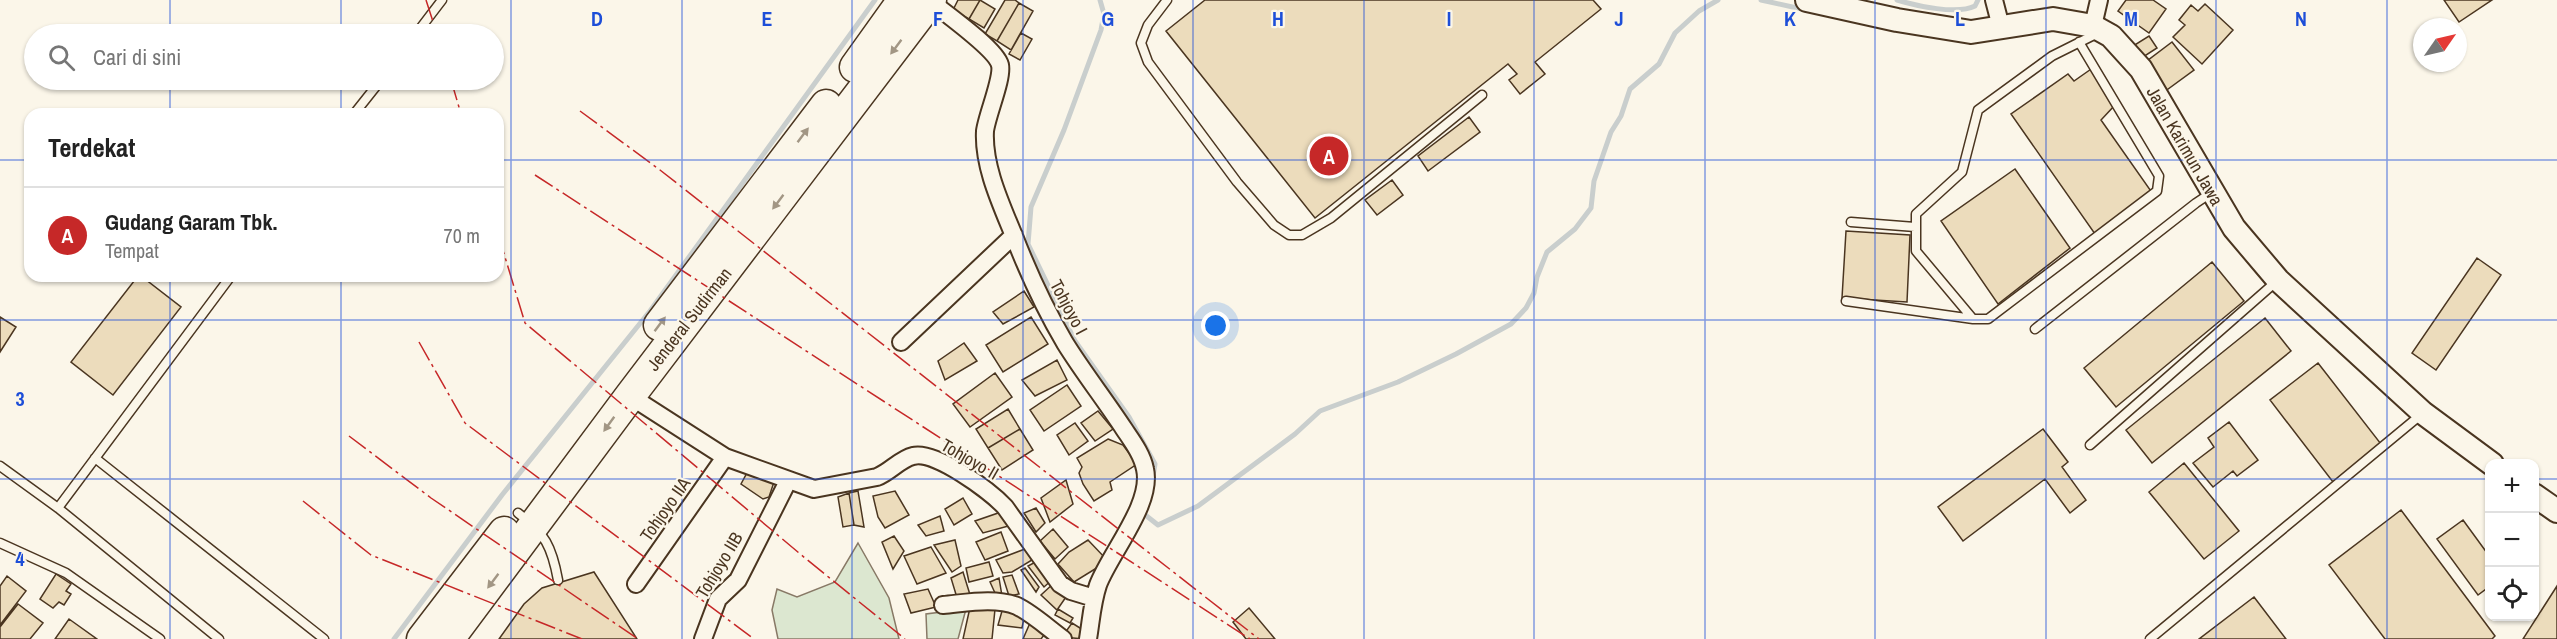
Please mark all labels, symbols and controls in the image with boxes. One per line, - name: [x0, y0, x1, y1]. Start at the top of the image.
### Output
- text: D: [591, 5, 603, 32]
- text: E: [762, 5, 773, 32]
- text: F: [933, 5, 943, 32]
- text: G: [1102, 5, 1114, 32]
- text: H: [1272, 5, 1284, 32]
- text: I: [1447, 5, 1451, 32]
- text: J: [1614, 5, 1624, 32]
- text: K: [1784, 5, 1796, 32]
- text: L: [1955, 5, 1965, 32]
- text: M: [2124, 5, 2138, 32]
- text: N: [2295, 5, 2307, 32]
- north arrow: [2413, 18, 2467, 72]
- search box: [24, 24, 504, 90]
- one-way arrow: [890, 39, 902, 54]
- icon: search: [45, 41, 78, 74]
- text: Cari di sini: [93, 42, 181, 72]
- street label: Jalan Karimun Jawa: [2141, 82, 2229, 210]
- one-way arrow: [796, 127, 809, 143]
- text: Terdekat: [48, 130, 135, 165]
- pin: A: [1310, 134, 1348, 178]
- one-way arrow: [773, 195, 785, 210]
- text: Gudang Garam Tbk.: [105, 207, 277, 237]
- text: A: [62, 222, 73, 249]
- text: 70 m: [444, 222, 480, 249]
- text: Tempat: [105, 237, 159, 264]
- street label: Jenderal Sudirman: [641, 262, 737, 376]
- street label: Tohjoyo I: [1044, 275, 1094, 339]
- your location: [1201, 311, 1230, 340]
- one-way arrow: [653, 316, 666, 332]
- text: 3: [15, 385, 25, 412]
- one-way arrow: [603, 416, 615, 432]
- street label: Tohjoyo II: [936, 432, 1004, 486]
- map controls: [2485, 459, 2539, 621]
- button: +: [2485, 459, 2539, 513]
- street label: Tohjoyo IIA: [634, 472, 696, 546]
- button: −: [2485, 513, 2539, 567]
- street label: Tohjoyo IIB: [689, 527, 749, 603]
- text: 4: [15, 545, 25, 572]
- button: locate: [2485, 567, 2539, 621]
- one-way arrow: [487, 572, 499, 588]

